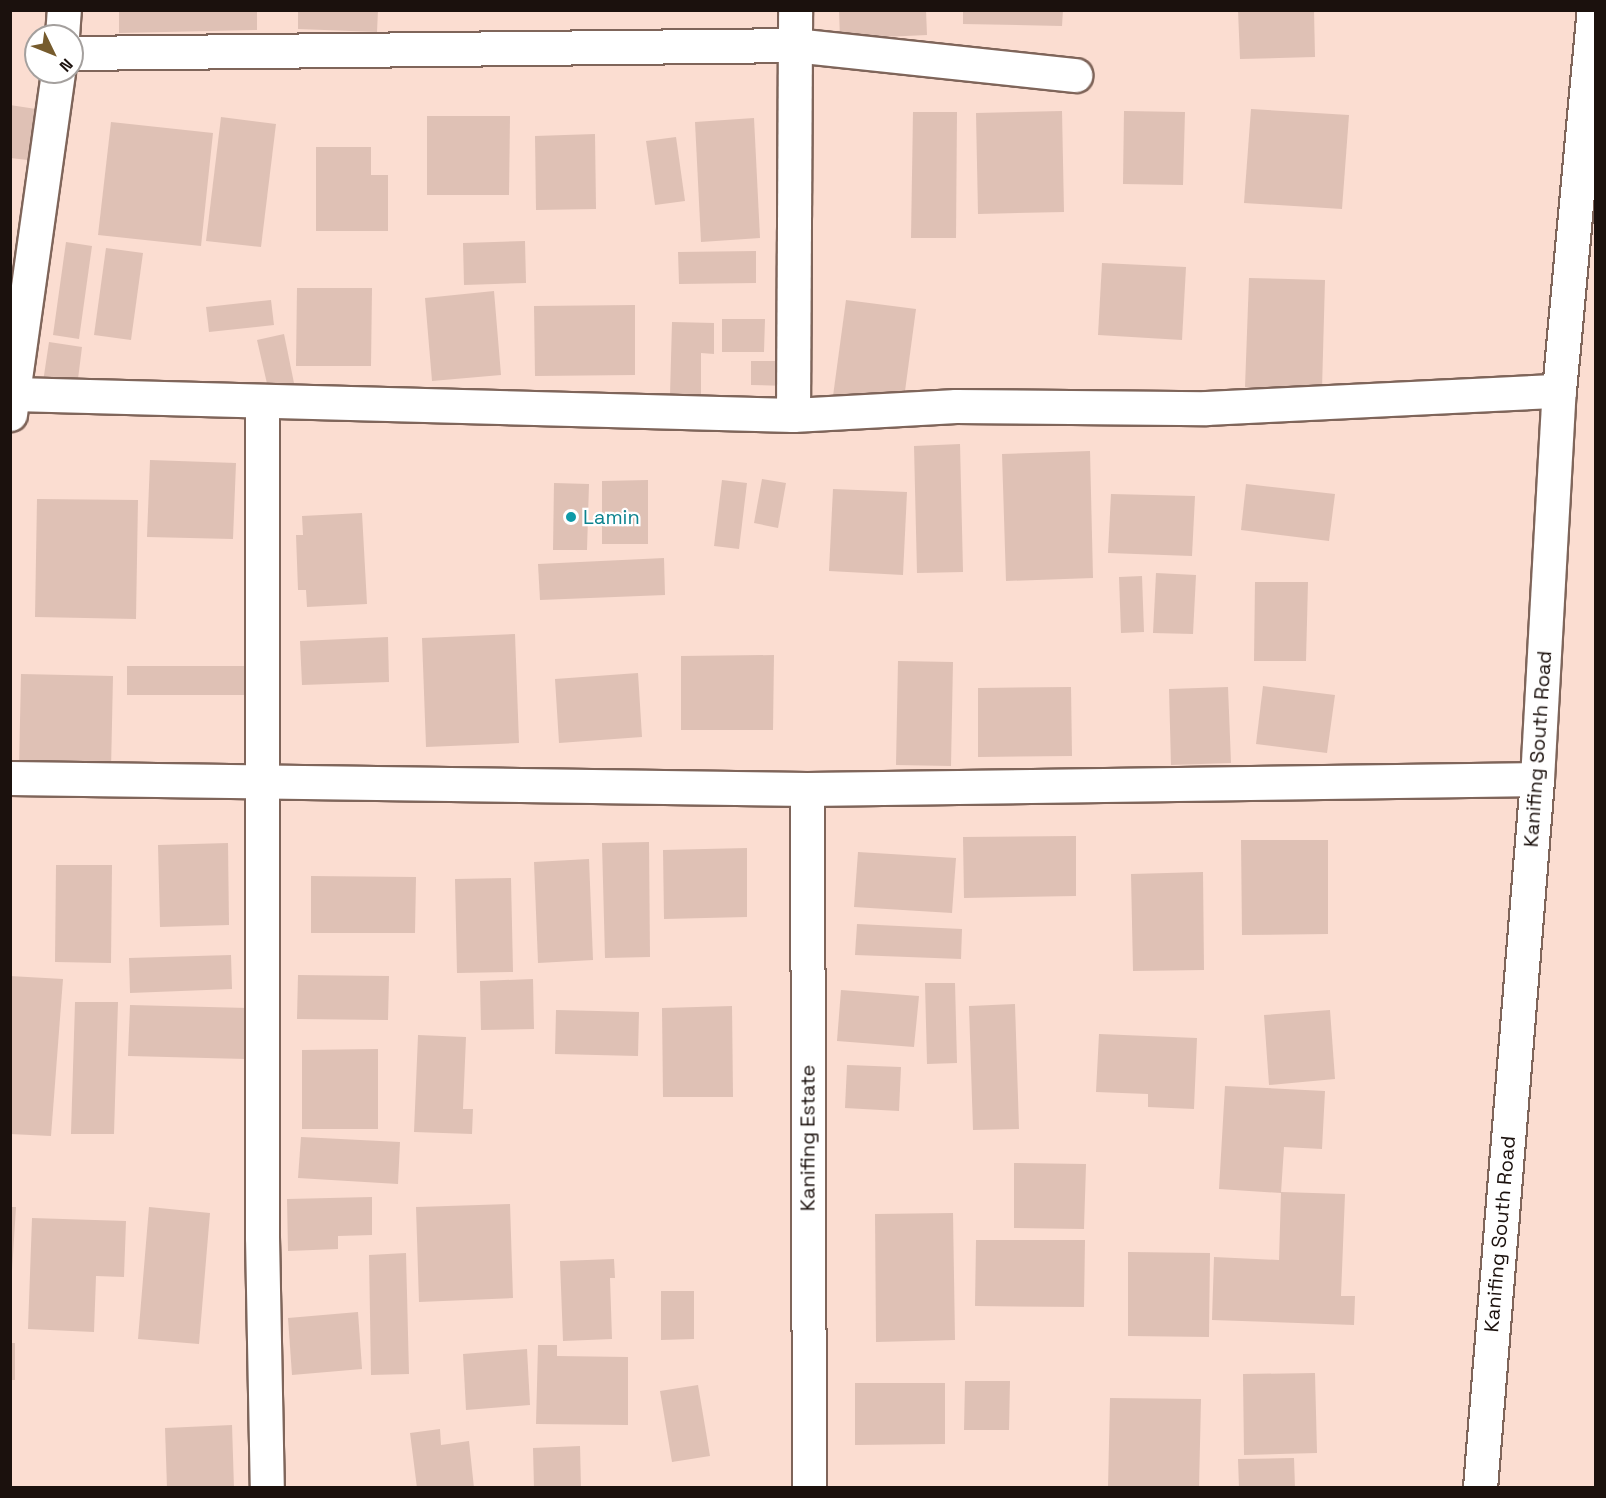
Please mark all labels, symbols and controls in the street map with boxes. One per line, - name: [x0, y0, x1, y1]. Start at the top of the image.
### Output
- north arrow: [24, 24, 84, 84]
- text: N: [55, 54, 77, 76]
- place label: Lamin: [583, 505, 640, 529]
- marker: Lamin: [564, 510, 578, 524]
- street label: Kanifing South Road: [1519, 650, 1557, 848]
- street label: Kanifing Estate: [796, 1065, 820, 1211]
- street label: Kanifing South Road: [1479, 1135, 1521, 1333]

